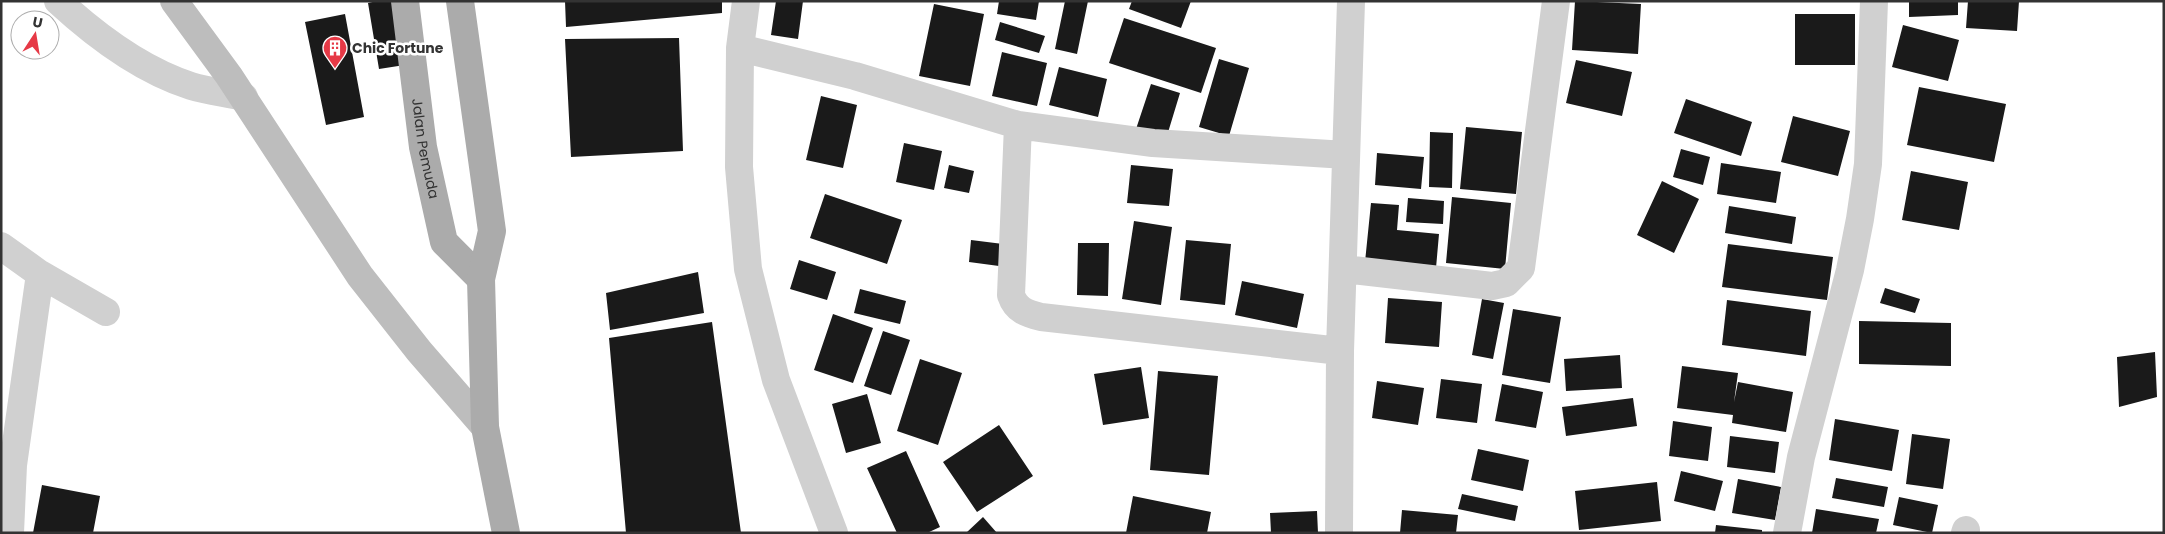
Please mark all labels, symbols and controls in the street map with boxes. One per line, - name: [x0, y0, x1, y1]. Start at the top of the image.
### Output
- north arrow: [10, 10, 60, 60]
- text: U: [31, 11, 45, 33]
- building icon: Chic Fortune: [322, 35, 348, 69]
- place label: Chic Fortune: [352, 38, 444, 58]
- street label: Jalan Pemuda: [407, 97, 444, 201]

